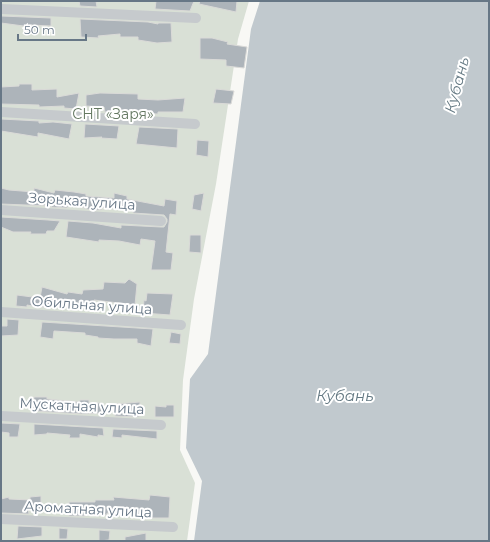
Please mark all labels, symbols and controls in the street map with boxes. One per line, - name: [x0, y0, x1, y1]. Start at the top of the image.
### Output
- scale bar: [18, 16, 86, 42]
- text: 50 m: [24, 22, 55, 37]
- water label: Кубань: [440, 55, 473, 115]
- park label: СНТ «Заря»: [72, 105, 154, 123]
- street label: Зорькая улица: [28, 188, 136, 214]
- street label: Обильная улица: [31, 292, 153, 318]
- water label: Кубань: [316, 386, 374, 405]
- street label: Мускатная улица: [19, 394, 145, 418]
- street label: Ароматная улица: [23, 497, 153, 521]

